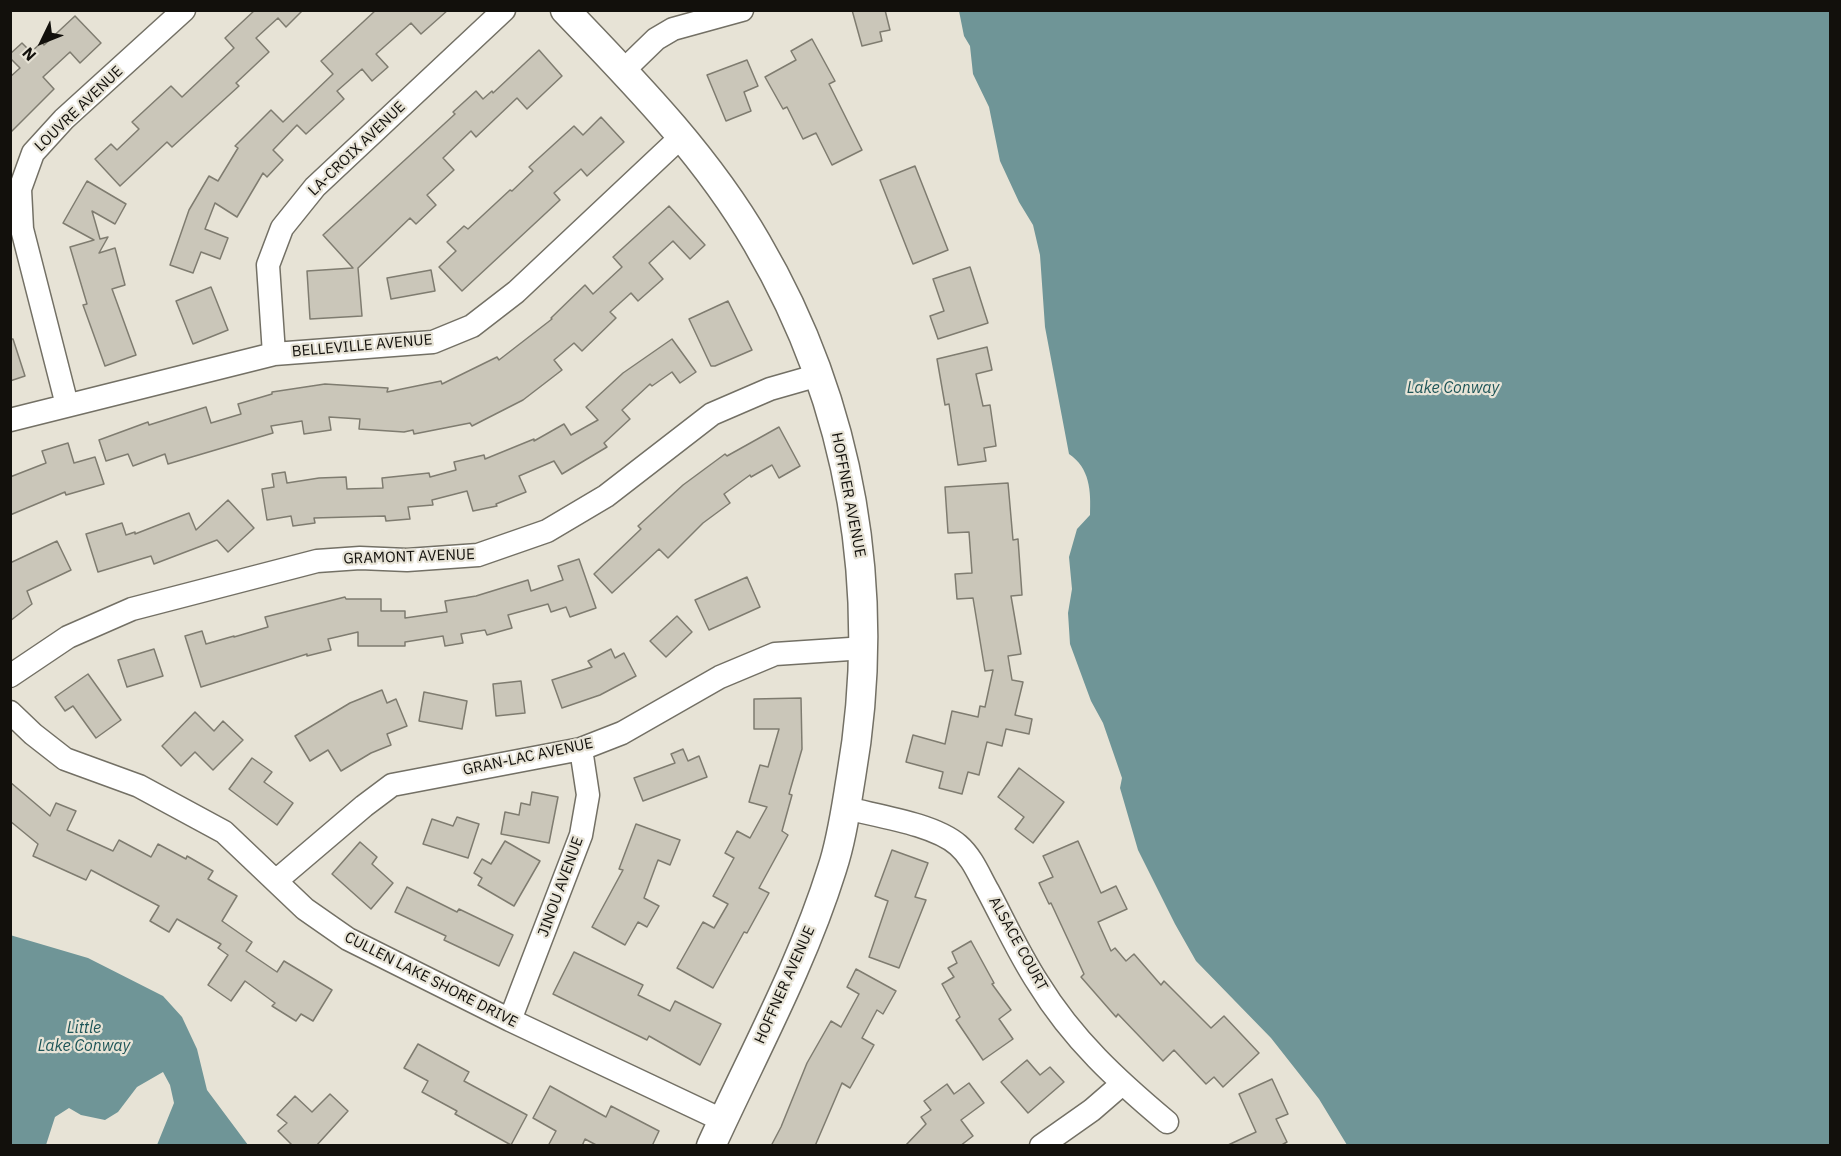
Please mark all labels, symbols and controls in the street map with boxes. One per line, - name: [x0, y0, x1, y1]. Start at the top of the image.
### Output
- north arrow: [12, 12, 72, 72]
- text: N: [18, 43, 40, 65]
- street label: LOUVRE AVENUE: [31, 62, 127, 156]
- street label: LA-CROIX AVENUE: [305, 98, 409, 200]
- street label: BELLEVILLE AVENUE: [291, 331, 433, 361]
- water label: Lake Conway: [1407, 378, 1499, 398]
- street label: HOFFNER AVENUE: [827, 431, 869, 559]
- street label: GRAMONT AVENUE: [343, 546, 475, 568]
- street label: GRAN-LAC AVENUE: [461, 734, 595, 780]
- street label: JINOU AVENUE: [535, 835, 587, 939]
- street label: ALSACE COURT: [985, 894, 1051, 994]
- street label: HOFFNER AVENUE: [751, 923, 819, 1047]
- street label: CULLEN LAKE SHORE DRIVE: [341, 928, 521, 1032]
- water label: Little Lake Conway: [38, 1018, 130, 1056]

